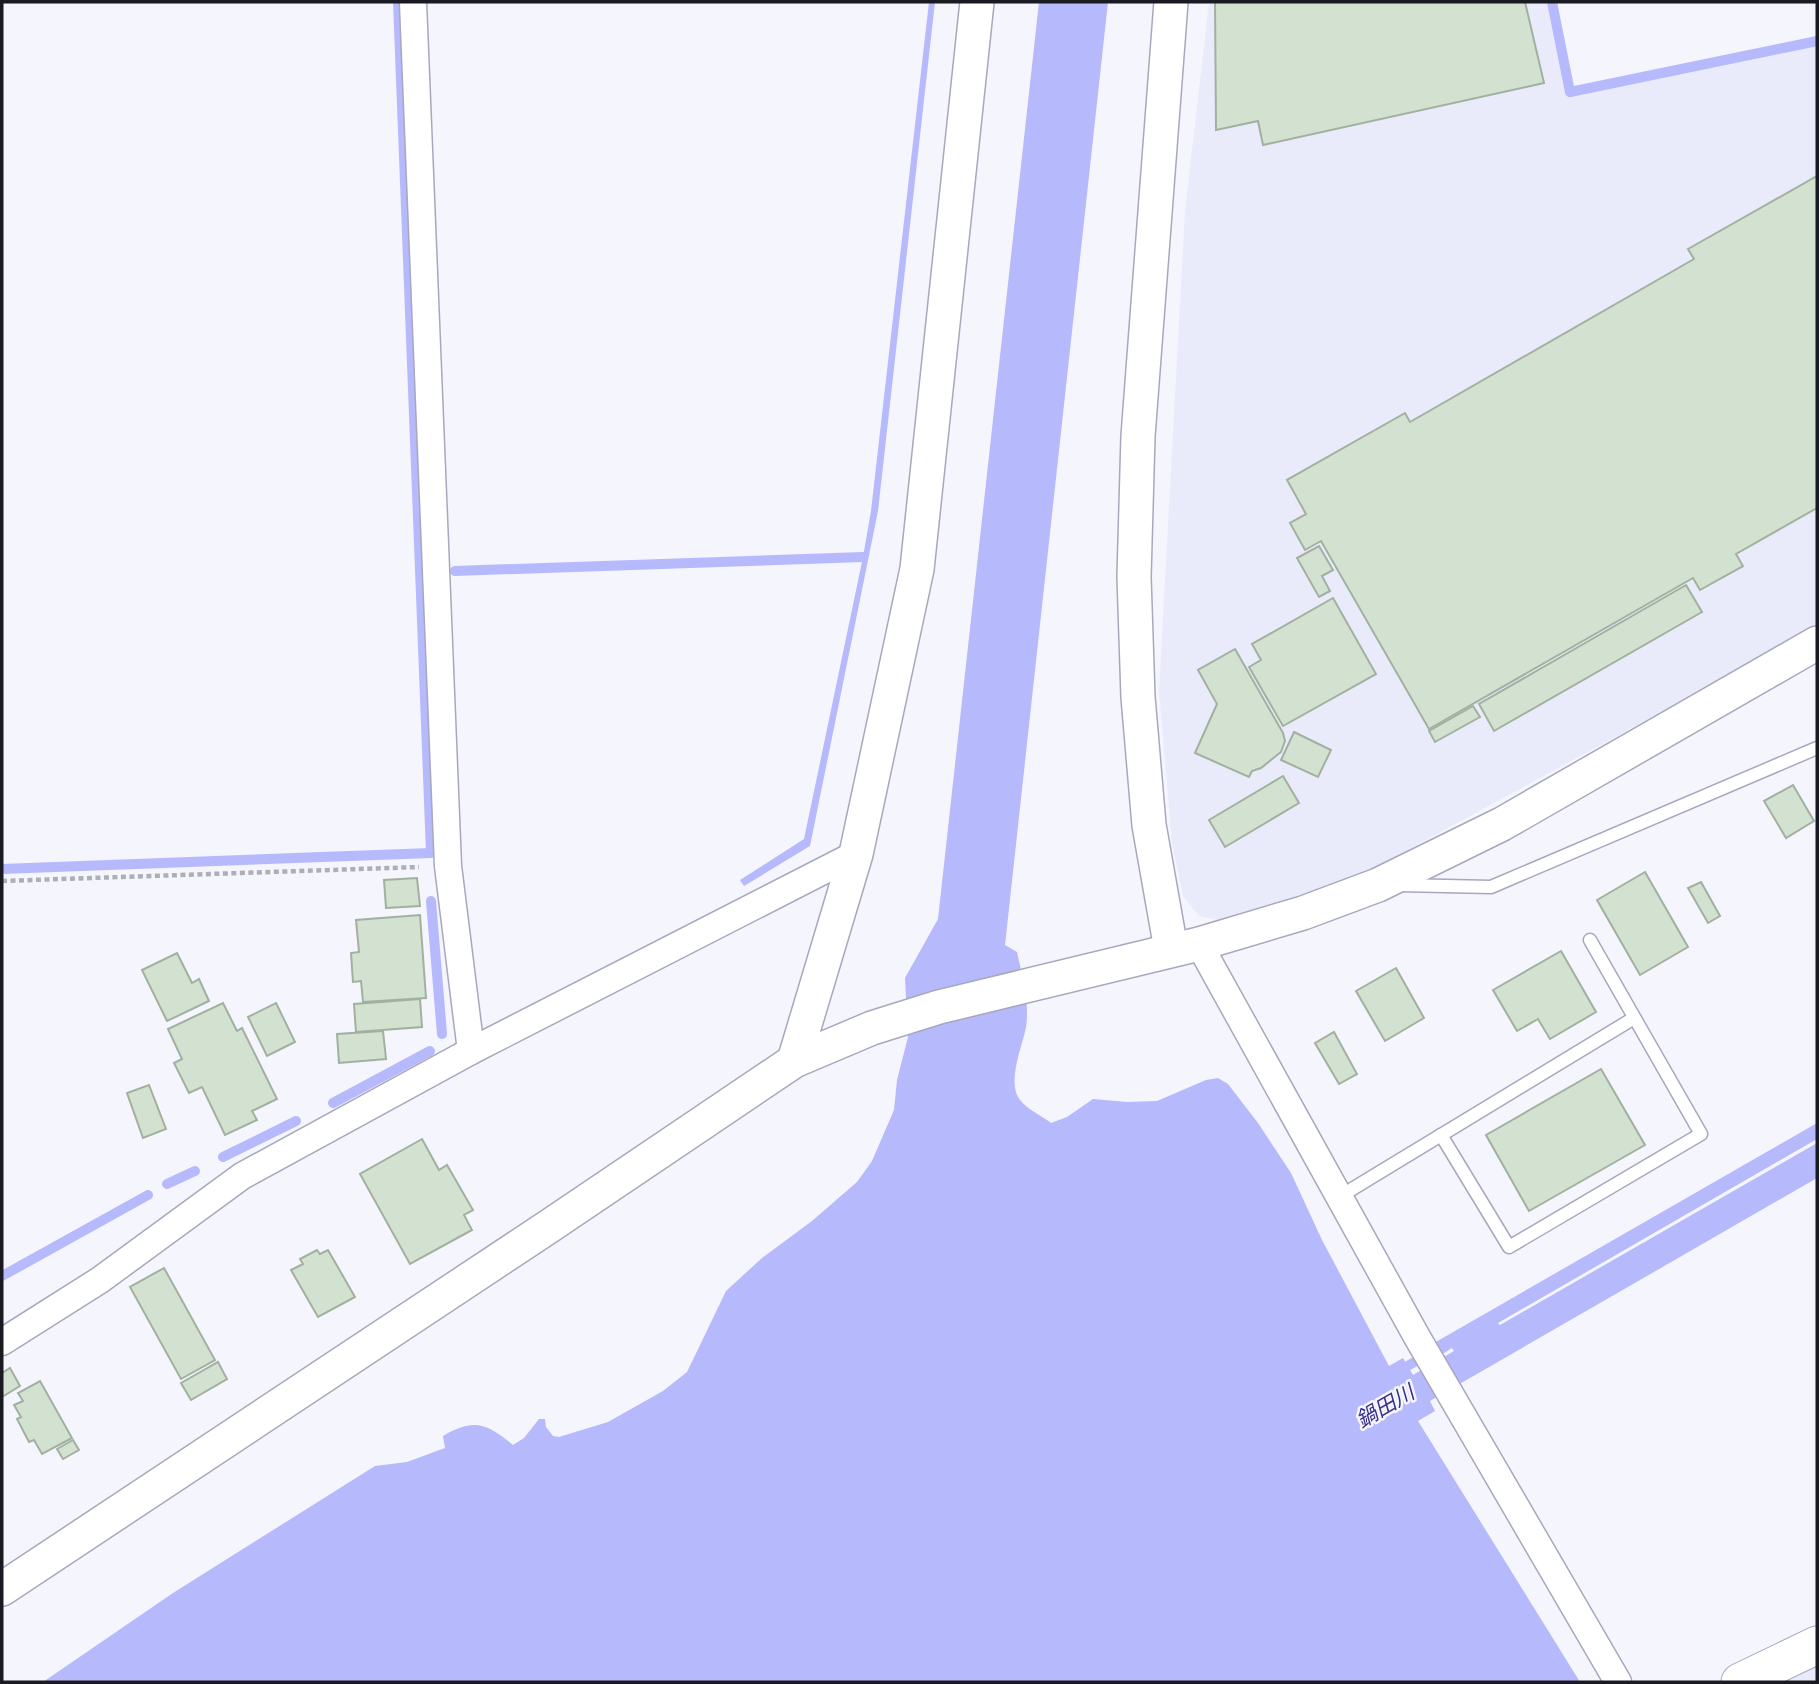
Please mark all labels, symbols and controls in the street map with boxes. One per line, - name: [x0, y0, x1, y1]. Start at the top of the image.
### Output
- water label: 鍋田川: [1351, 1378, 1420, 1433]

